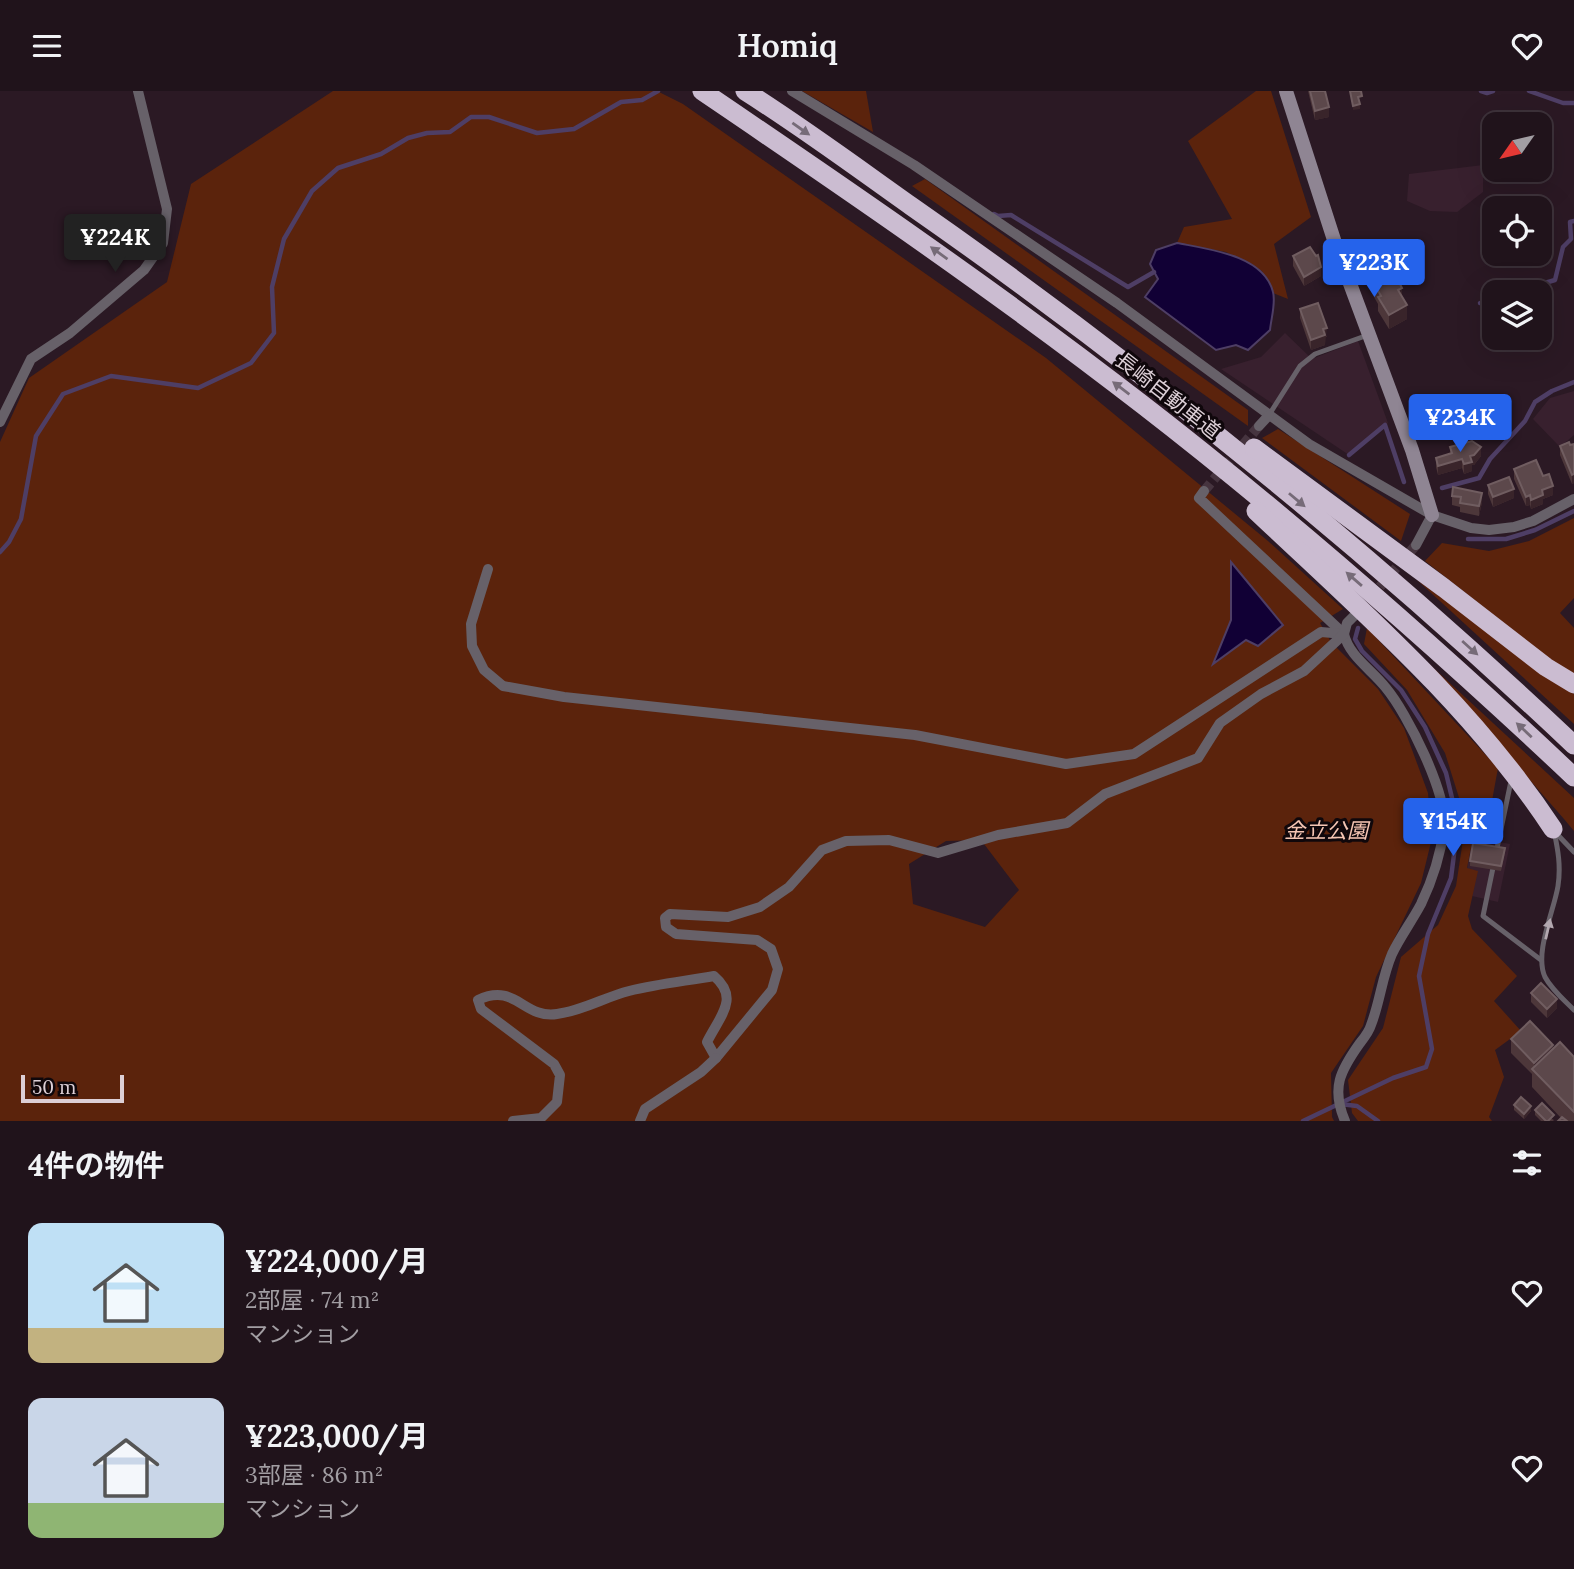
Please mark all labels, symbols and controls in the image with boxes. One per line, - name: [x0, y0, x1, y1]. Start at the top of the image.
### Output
- text: Homiq: [737, 25, 837, 66]
- icon: menu: [28, 27, 66, 65]
- icon: heart: [1508, 27, 1546, 65]
- north arrow: [1482, 112, 1552, 182]
- map controls: [1482, 112, 1552, 350]
- one-way arrow: [792, 122, 810, 136]
- button: locate: [1482, 196, 1552, 266]
- pin: ¥224K: [66, 215, 164, 274]
- text: ¥224K: [80, 222, 150, 251]
- pin: ¥223K: [1325, 239, 1423, 299]
- one-way arrow: [930, 246, 948, 260]
- text: ¥223K: [1339, 247, 1409, 276]
- button: layers: [1482, 280, 1552, 350]
- street label: 長崎自動車道: [1110, 346, 1226, 445]
- one-way arrow: [1113, 381, 1131, 396]
- pin: ¥234K: [1411, 395, 1509, 454]
- text: ¥234K: [1425, 402, 1495, 431]
- one-way arrow: [1289, 492, 1306, 507]
- one-way arrow: [1346, 572, 1363, 587]
- one-way arrow: [1461, 640, 1478, 656]
- one-way arrow: [1516, 723, 1533, 739]
- pin: ¥154K: [1404, 799, 1502, 858]
- text: ¥154K: [1419, 806, 1487, 835]
- park label: 金立公園: [1284, 817, 1371, 844]
- one-way arrow: [1543, 918, 1554, 940]
- scale bar: [21, 1072, 124, 1104]
- text: 50 m: [32, 1075, 76, 1099]
- icon: filters: [1508, 1144, 1546, 1182]
- text: 4件の物件: [28, 1146, 164, 1184]
- text: ¥224,000/月: [245, 1242, 428, 1280]
- icon: home: [84, 1251, 168, 1335]
- icon: heart: [1508, 1274, 1546, 1312]
- text: 2部屋 · 74 m²: [245, 1285, 379, 1314]
- text: マンション: [245, 1319, 360, 1348]
- text: ¥223,000/月: [245, 1417, 429, 1455]
- icon: home: [84, 1426, 168, 1510]
- icon: heart: [1508, 1449, 1546, 1487]
- text: 3部屋 · 86 m²: [245, 1460, 383, 1489]
- text: マンション: [245, 1494, 360, 1523]

